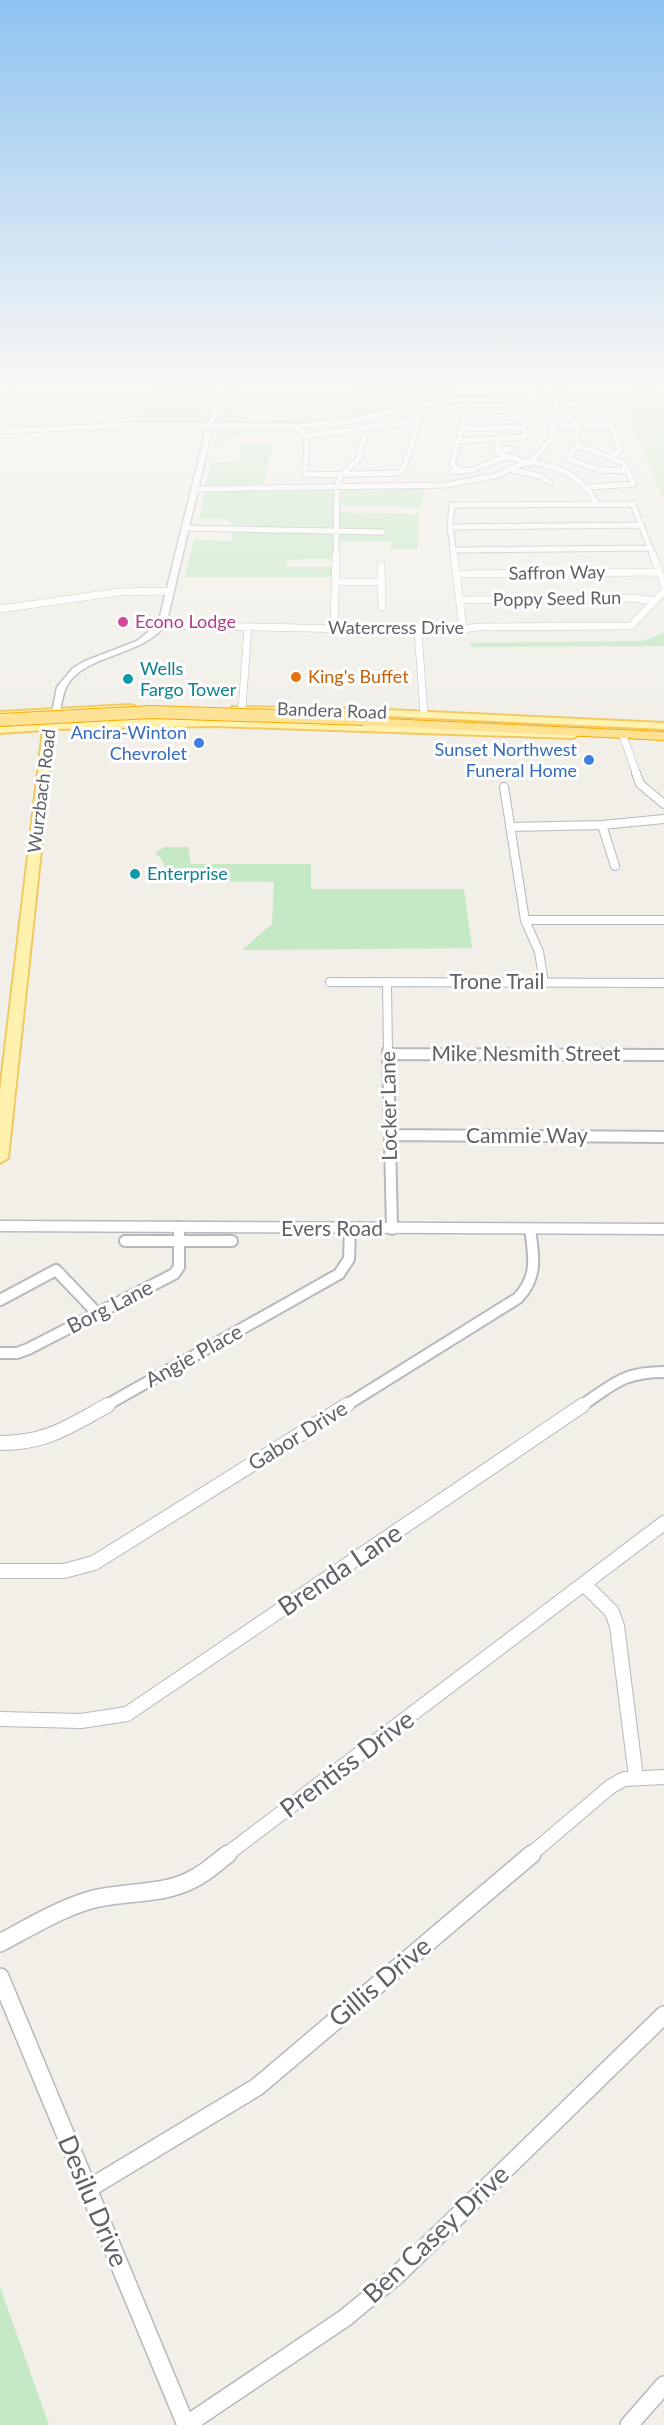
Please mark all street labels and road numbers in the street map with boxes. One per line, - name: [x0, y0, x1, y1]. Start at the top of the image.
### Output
- street label: Saffron Way: [508, 560, 606, 584]
- street label: Poppy Seed Run: [493, 586, 621, 610]
- street label: Watercress Drive: [328, 616, 464, 638]
- street label: Bandera Road: [277, 697, 387, 723]
- street label: Wurzbach Road: [22, 728, 60, 854]
- street label: Trone Trail: [450, 968, 544, 993]
- street label: Mike Nesmith Street: [431, 1040, 621, 1065]
- street label: Locker Lane: [374, 1051, 401, 1161]
- street label: Cammie Way: [466, 1122, 588, 1147]
- street label: Evers Road: [281, 1215, 383, 1240]
- street label: Borg Lane: [62, 1273, 156, 1338]
- street label: Angie Place: [140, 1318, 246, 1392]
- street label: Gabor Drive: [243, 1394, 351, 1475]
- street label: Brenda Lane: [271, 1516, 407, 1622]
- street label: Prentiss Drive: [273, 1702, 420, 1824]
- street label: Gillis Drive: [322, 1929, 437, 2033]
- street label: Desilu Drive: [52, 2130, 136, 2271]
- street label: Ben Casey Drive: [356, 2158, 515, 2309]

